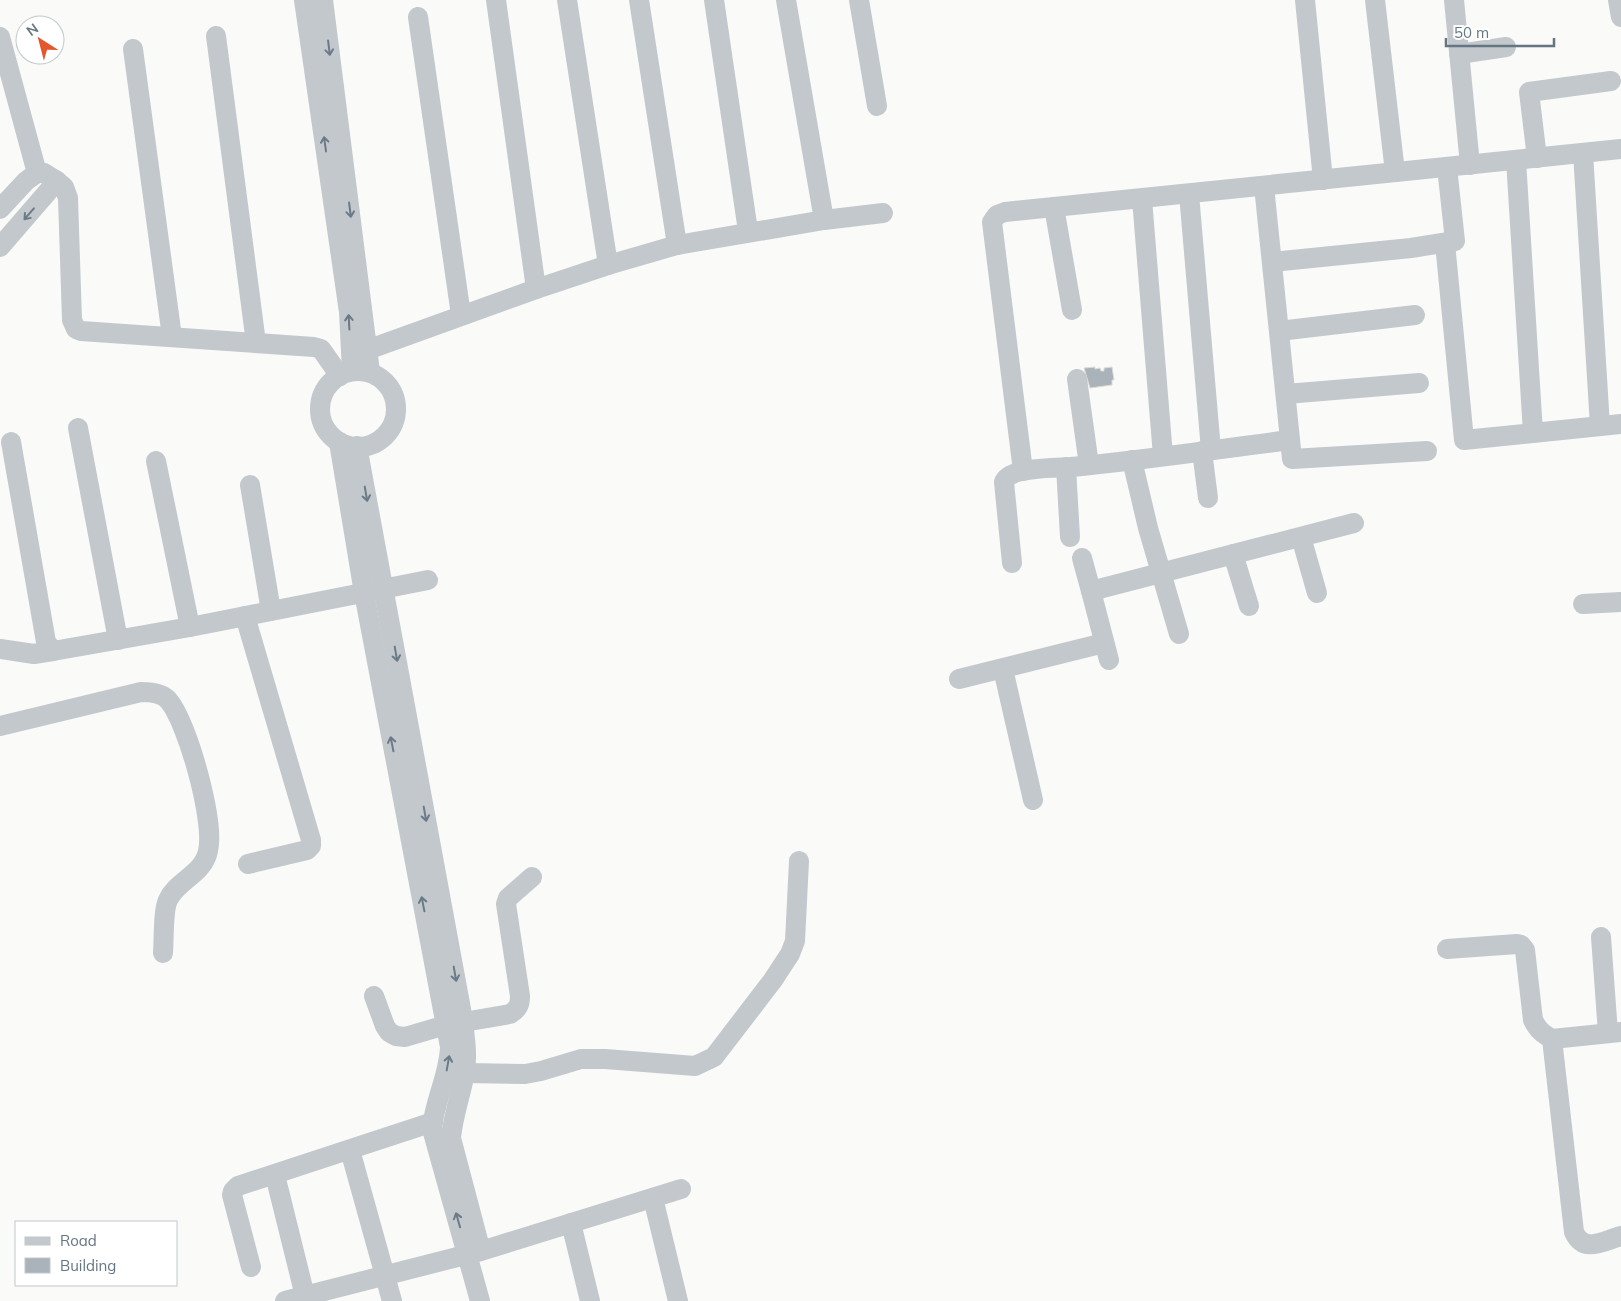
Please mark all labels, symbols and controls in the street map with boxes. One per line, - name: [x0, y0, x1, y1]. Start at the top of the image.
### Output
- north arrow: [15, 15, 65, 65]
- scale bar: [1446, 15, 1554, 47]
- text: N: [23, 19, 42, 40]
- text: 50 m: [1454, 23, 1489, 42]
- one-way arrow: [324, 40, 334, 56]
- one-way arrow: [319, 136, 329, 152]
- one-way arrow: [345, 201, 355, 217]
- one-way arrow: [23, 208, 35, 221]
- one-way arrow: [345, 315, 354, 331]
- one-way arrow: [362, 486, 371, 502]
- one-way arrow: [391, 646, 401, 662]
- one-way arrow: [387, 736, 397, 752]
- one-way arrow: [421, 806, 431, 822]
- one-way arrow: [417, 896, 427, 912]
- one-way arrow: [450, 965, 460, 981]
- one-way arrow: [444, 1056, 454, 1072]
- one-way arrow: [453, 1213, 463, 1229]
- legend: [15, 1221, 178, 1286]
- text: Road: [60, 1231, 97, 1250]
- text: Building: [60, 1256, 116, 1275]

